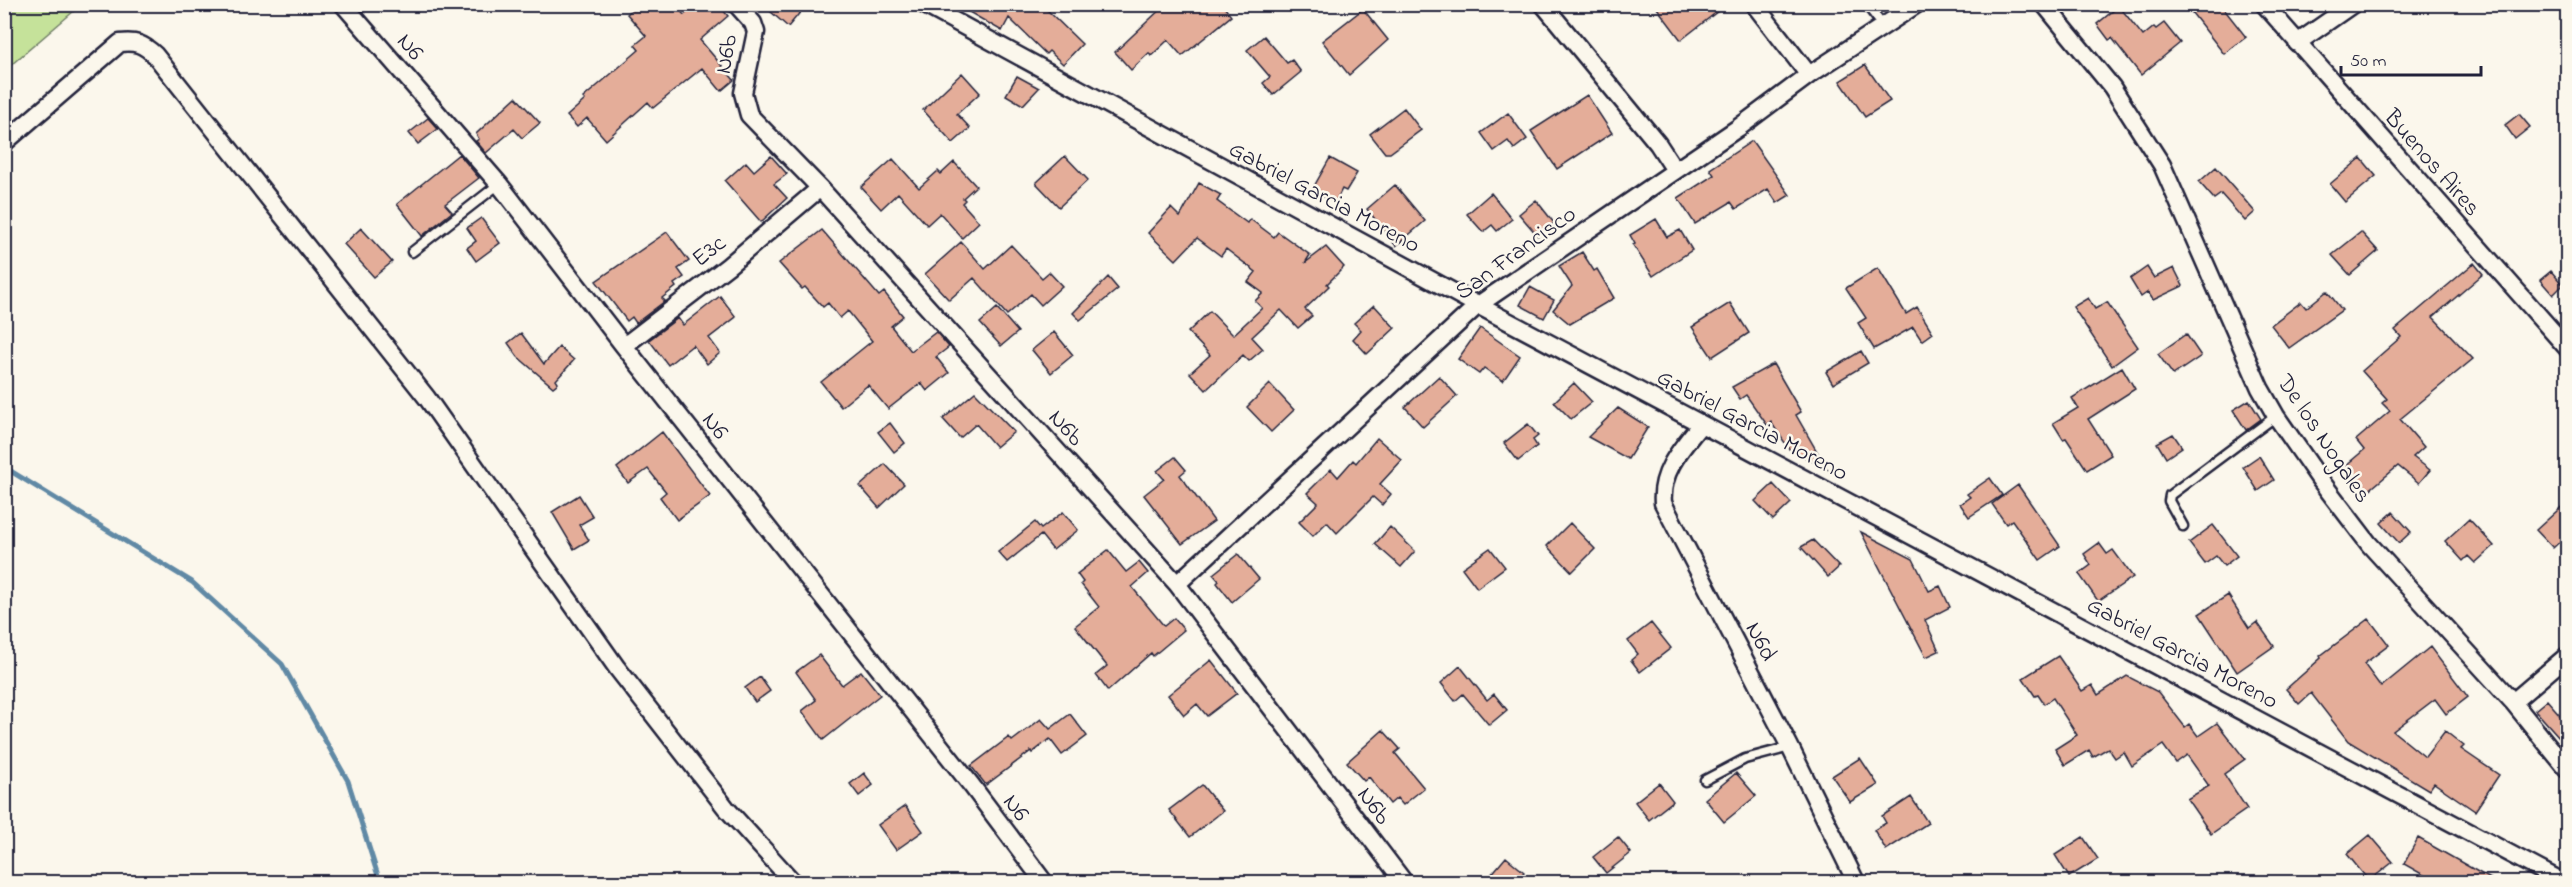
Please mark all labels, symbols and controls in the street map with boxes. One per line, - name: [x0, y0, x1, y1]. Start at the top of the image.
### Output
- street label: N6: [387, 26, 431, 70]
- street label: N6b: [707, 32, 748, 77]
- scale bar: [2341, 39, 2480, 77]
- text: 50 m: [2350, 49, 2387, 75]
- street label: Buenos Aires: [2374, 101, 2488, 225]
- street label: Gabriel Garcia Moreno: [1222, 133, 1426, 263]
- street label: San Francisco: [1449, 198, 1584, 310]
- street label: E3c: [685, 227, 734, 277]
- street label: Gabriel Garcia Moreno: [1650, 361, 1854, 491]
- street label: De los Nogales: [2266, 367, 2379, 511]
- street label: N6b: [1039, 402, 1092, 455]
- street label: N6: [692, 405, 736, 448]
- street label: Gabriel Garcia Moreno: [2080, 589, 2284, 719]
- street label: N6d: [1735, 616, 1785, 669]
- street label: N6b: [1347, 780, 1399, 833]
- street label: N6: [993, 787, 1037, 830]

